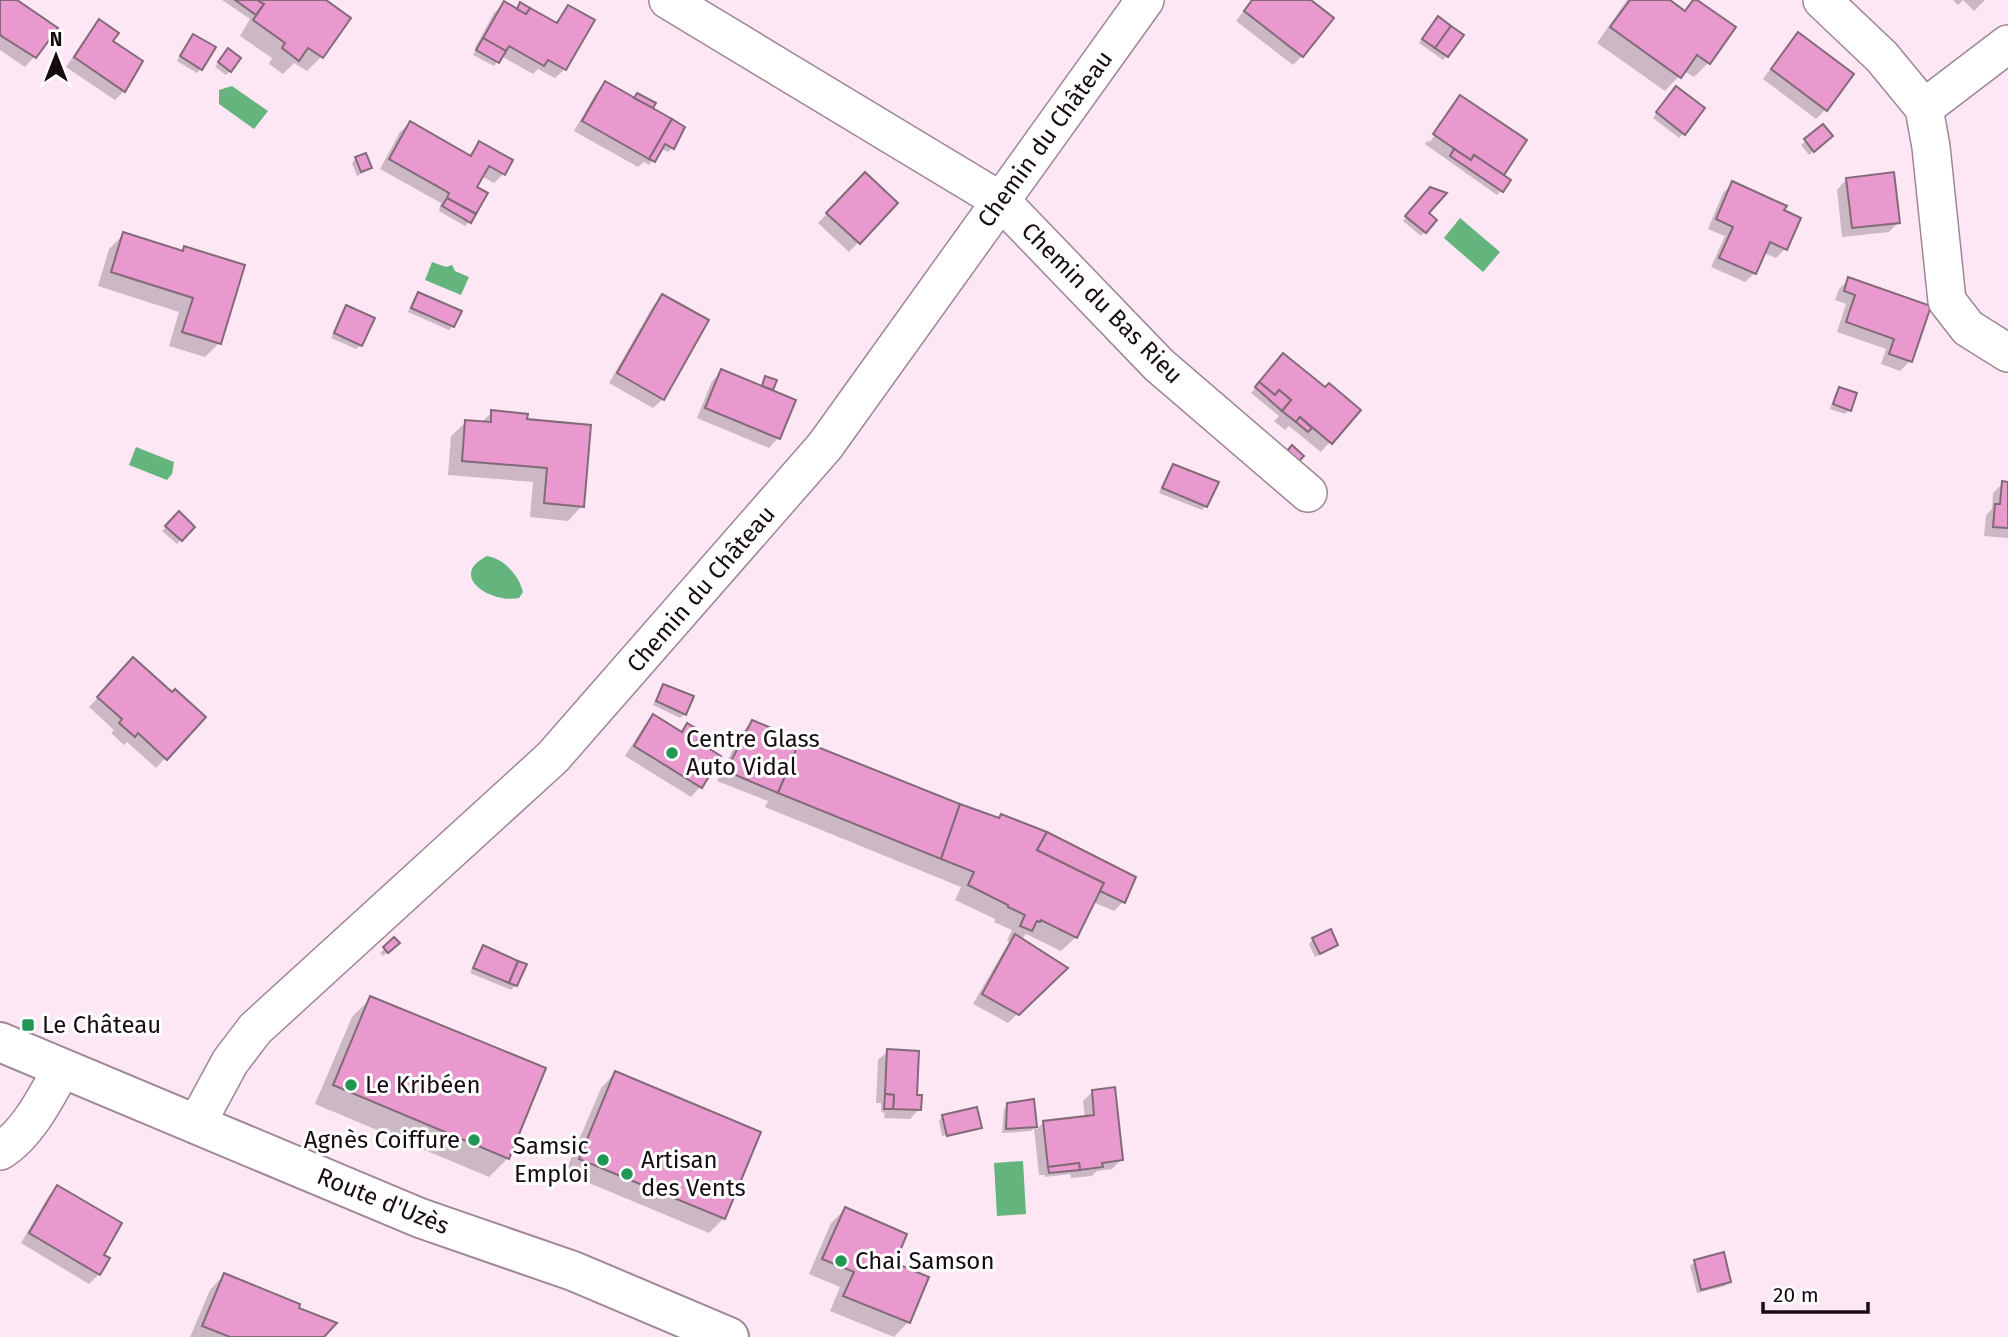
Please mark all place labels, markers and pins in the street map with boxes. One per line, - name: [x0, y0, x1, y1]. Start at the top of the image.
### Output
- place label: Centre Glass Auto Vidal: [686, 725, 820, 781]
- marker: Centre Glass Auto Vidal: [664, 745, 680, 761]
- place label: Le Château: [42, 1011, 161, 1039]
- marker: Le Château: [20, 1017, 36, 1033]
- place label: Le Kribéen: [365, 1071, 480, 1099]
- marker: Le Kribéen: [343, 1077, 359, 1093]
- place label: Agnès Coiffure: [304, 1126, 460, 1154]
- marker: Agnès Coiffure: [466, 1132, 482, 1148]
- place label: Samsic Emploi: [513, 1132, 589, 1188]
- place label: Artisan des Vents: [641, 1146, 746, 1202]
- marker: Samsic Emploi: [595, 1152, 611, 1168]
- marker: Artisan des Vents: [619, 1166, 635, 1182]
- place label: Chai Samson: [855, 1247, 994, 1275]
- marker: Chai Samson: [833, 1253, 849, 1269]

